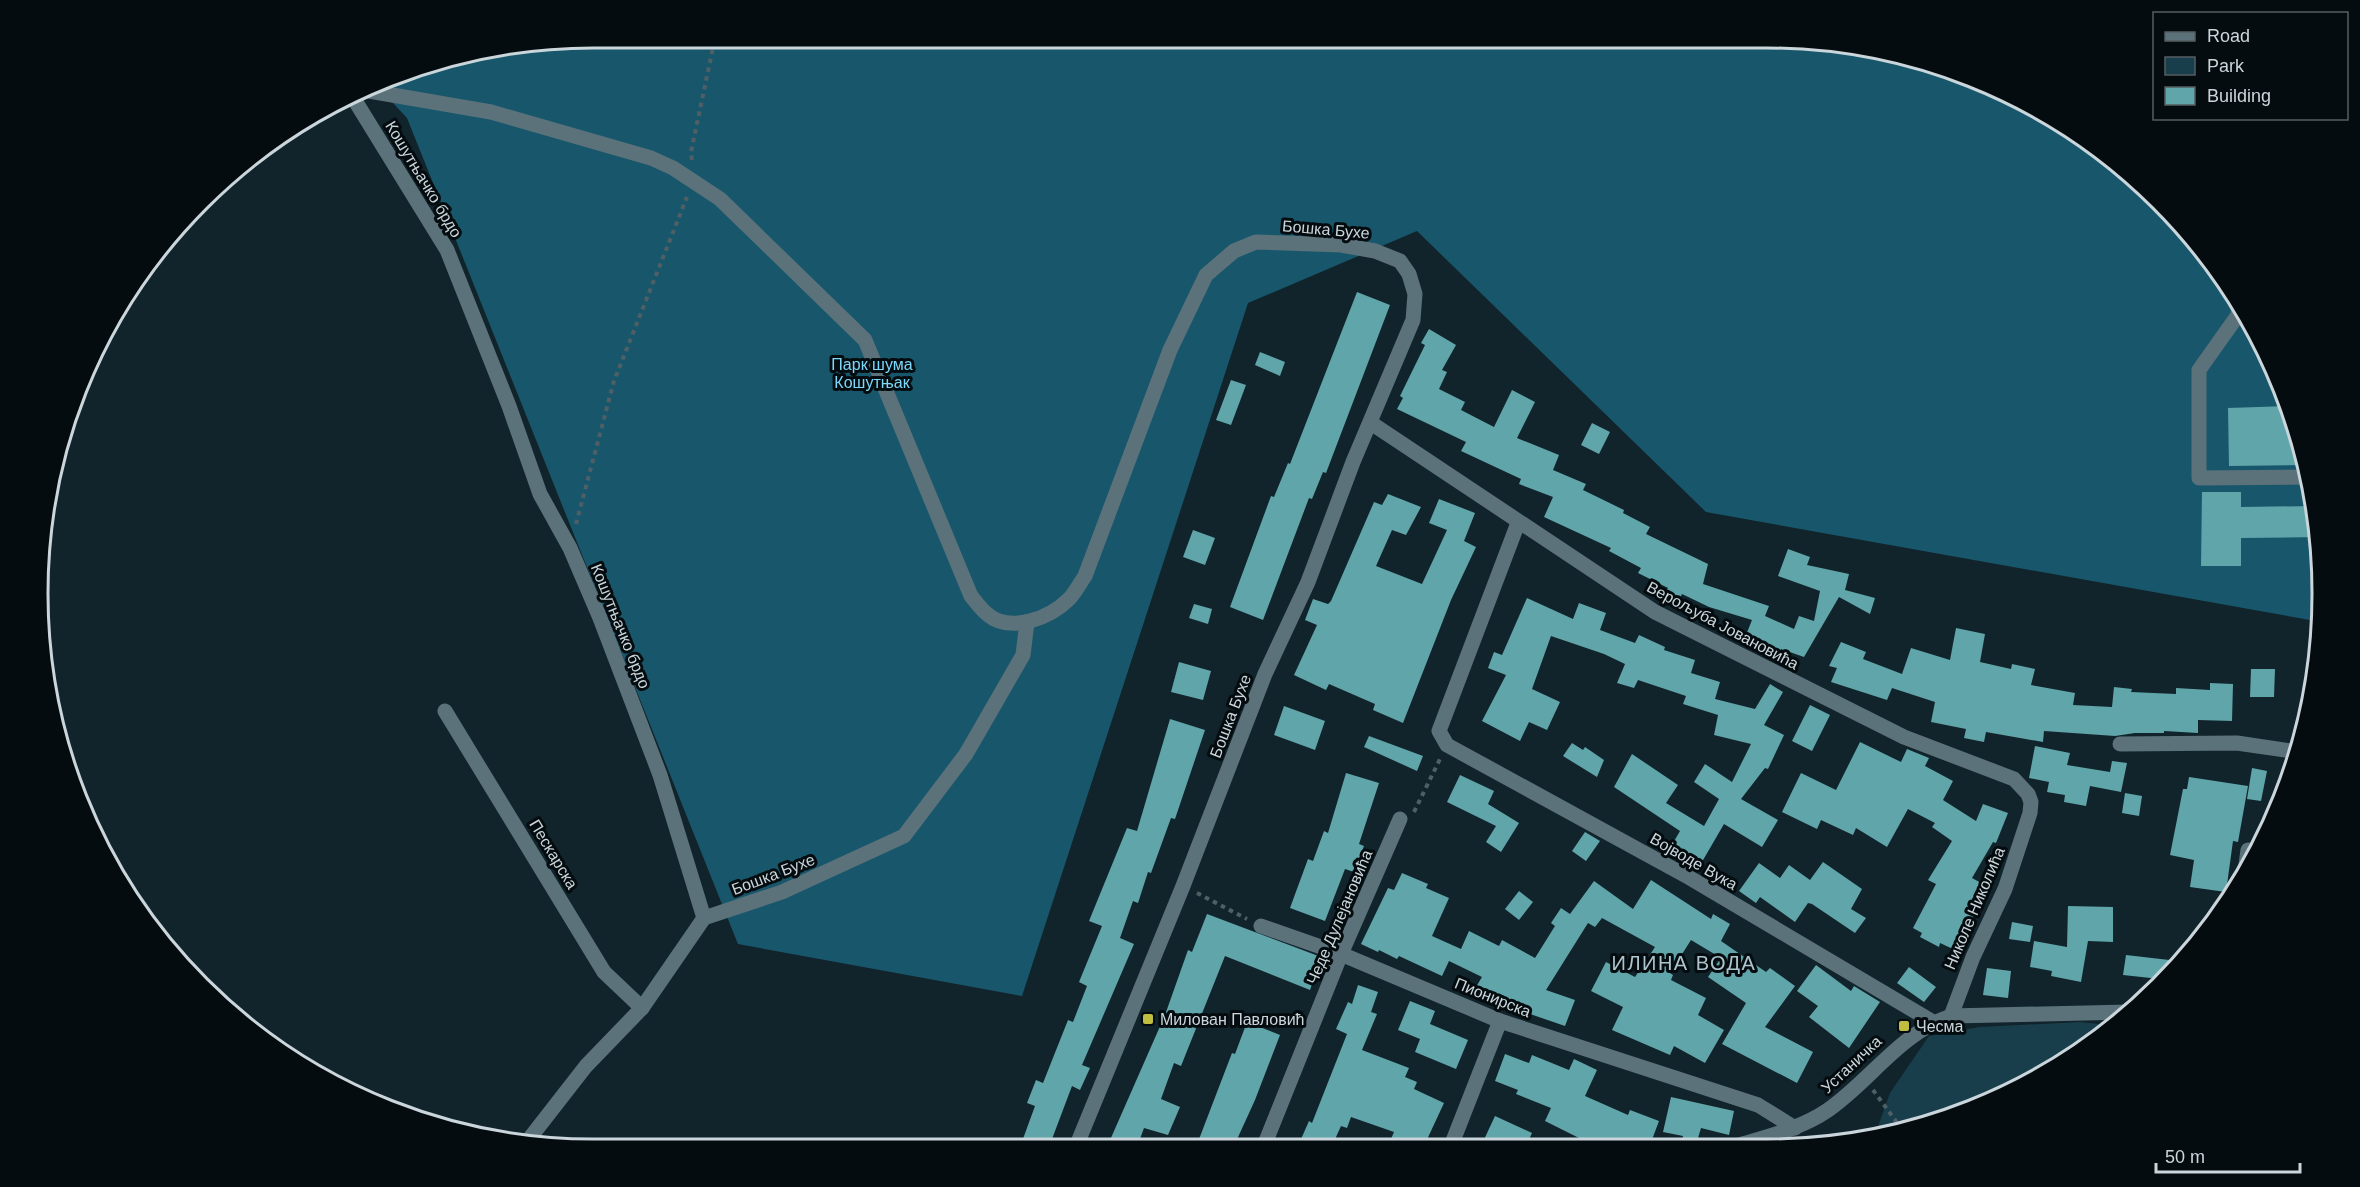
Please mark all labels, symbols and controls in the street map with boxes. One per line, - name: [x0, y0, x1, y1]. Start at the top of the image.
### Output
- legend: [2153, 12, 2348, 120]
- text: Road: [2207, 26, 2250, 46]
- text: Park: [2207, 56, 2245, 76]
- text: Building: [2207, 86, 2271, 106]
- street label: Кошутњачко брдо: [382, 118, 465, 241]
- street label: Бошка Бухе: [1281, 217, 1371, 242]
- park label: Парк шума Кошутњак: [831, 356, 913, 391]
- street label: Кошутњачко брдо: [588, 561, 653, 691]
- street label: Верољуба Јовановића: [1644, 578, 1802, 673]
- street label: Бошка Бухе: [1207, 672, 1254, 760]
- street label: Пескарска: [526, 817, 581, 892]
- street label: Војводе Вука: [1647, 830, 1740, 893]
- street label: Николе Николића: [1941, 844, 2008, 972]
- street label: Чеде Дулејановића: [1303, 847, 1376, 987]
- street label: Бошка Бухе: [729, 851, 817, 898]
- district label: ИЛИНА ВОДА: [1612, 952, 1756, 974]
- street label: Пионирска: [1452, 975, 1533, 1020]
- place label: Милован Павловић: [1160, 1011, 1304, 1028]
- marker: Милован Павловић: [1141, 1012, 1155, 1026]
- place label: Чесма: [1916, 1018, 1964, 1035]
- marker: Чесма: [1897, 1019, 1911, 1033]
- street label: Устаничка: [1818, 1032, 1885, 1096]
- scale bar: [2156, 1136, 2300, 1174]
- text: 50 m: [2165, 1147, 2205, 1167]

